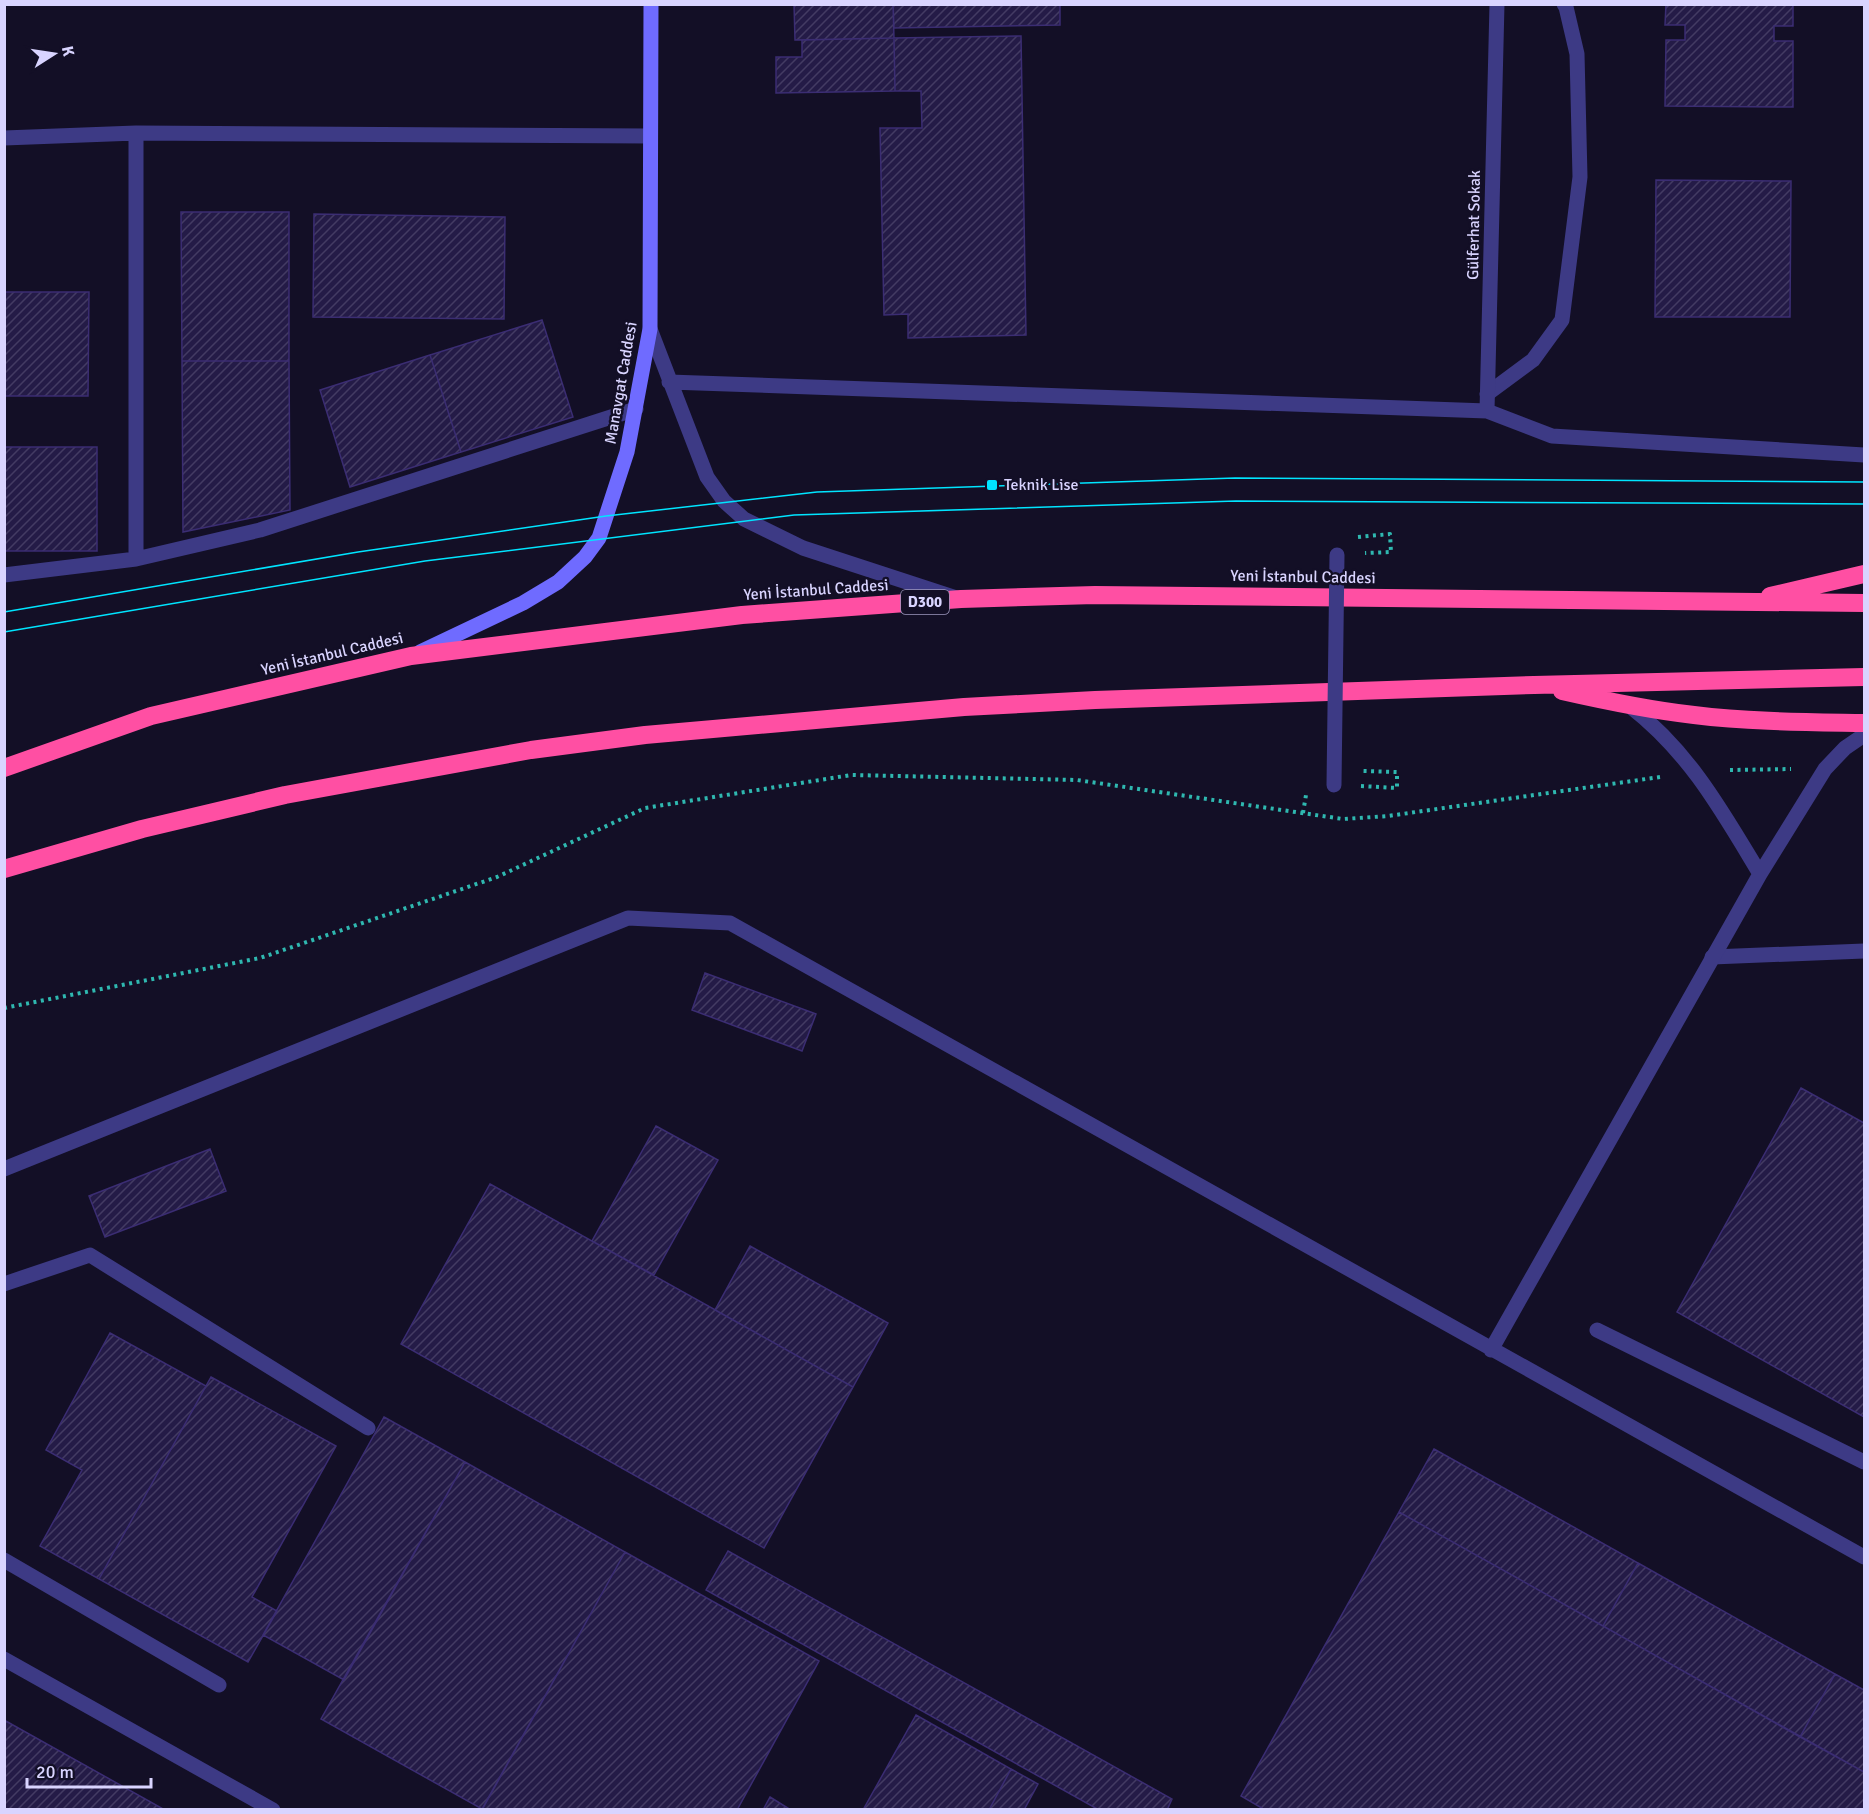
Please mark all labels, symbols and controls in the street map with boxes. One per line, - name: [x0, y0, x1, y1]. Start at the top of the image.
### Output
- north arrow: [24, 24, 84, 84]
- text: K: [57, 44, 79, 58]
- street label: Gülferhat Sokak: [1463, 170, 1485, 280]
- street label: Manavgat Caddesi: [600, 320, 642, 446]
- place label: Teknik Lise: [1004, 475, 1079, 495]
- marker: Teknik Lise: [985, 478, 999, 492]
- street label: Yeni İstanbul Caddesi: [1230, 566, 1376, 588]
- street label: Yeni İstanbul Caddesi: [743, 575, 889, 605]
- road number: D300: [901, 590, 949, 614]
- street label: Yeni İstanbul Caddesi: [259, 628, 405, 680]
- scale bar: [27, 1751, 152, 1789]
- text: 20 m: [36, 1761, 74, 1783]

